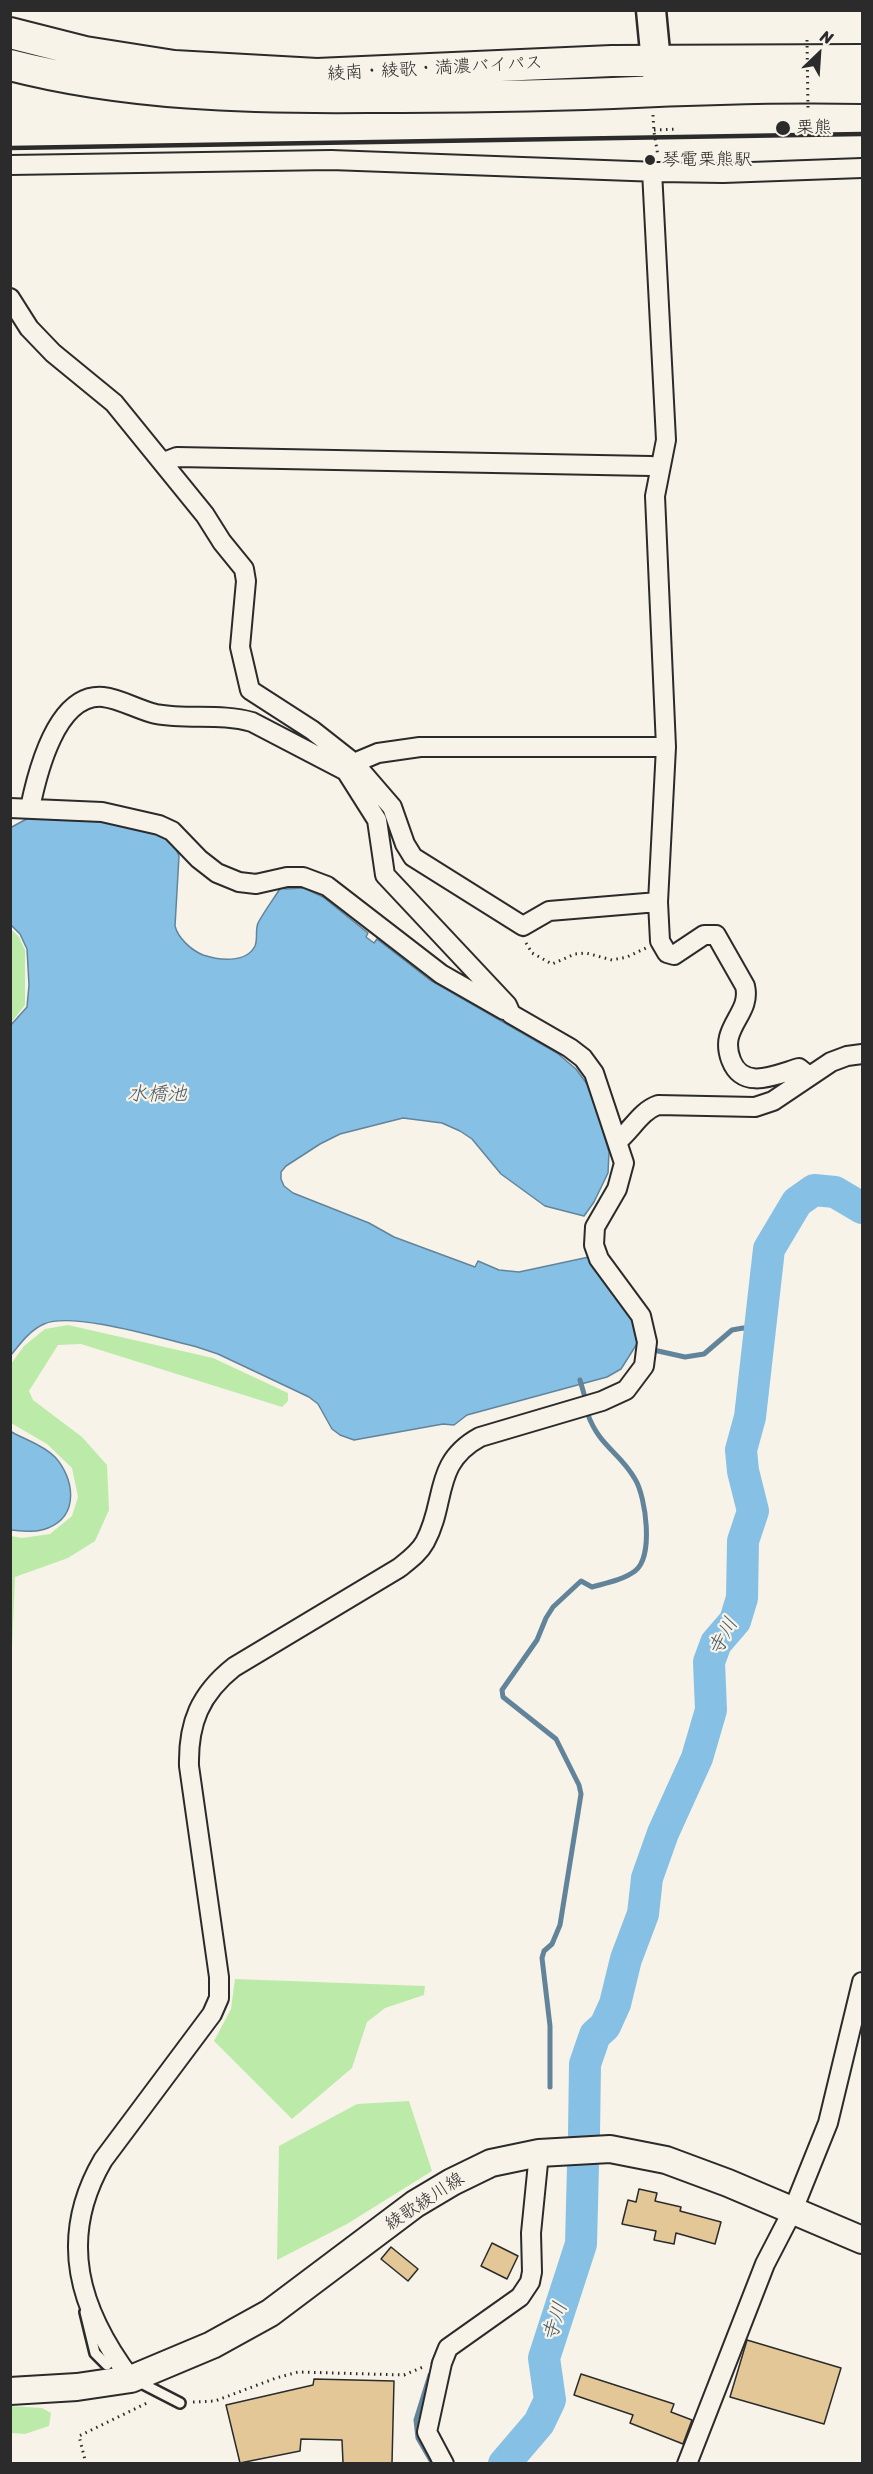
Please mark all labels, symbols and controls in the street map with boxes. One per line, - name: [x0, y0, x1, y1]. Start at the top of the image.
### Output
- text: N: [816, 22, 838, 53]
- north arrow: [789, 24, 849, 84]
- street label: 綾南・綾歌・満濃バイパス: [327, 53, 543, 85]
- place label: 栗熊: [796, 117, 832, 139]
- marker: 栗熊: [774, 119, 792, 137]
- place label: 琴電栗熊駅: [662, 149, 752, 171]
- marker: 琴電栗熊駅: [643, 153, 657, 167]
- water label: 水橋池: [127, 1083, 187, 1107]
- water label: 寺川: [704, 1614, 744, 1660]
- street label: 綾歌綾川線: [381, 2168, 469, 2236]
- water label: 寺川: [538, 2299, 574, 2345]

